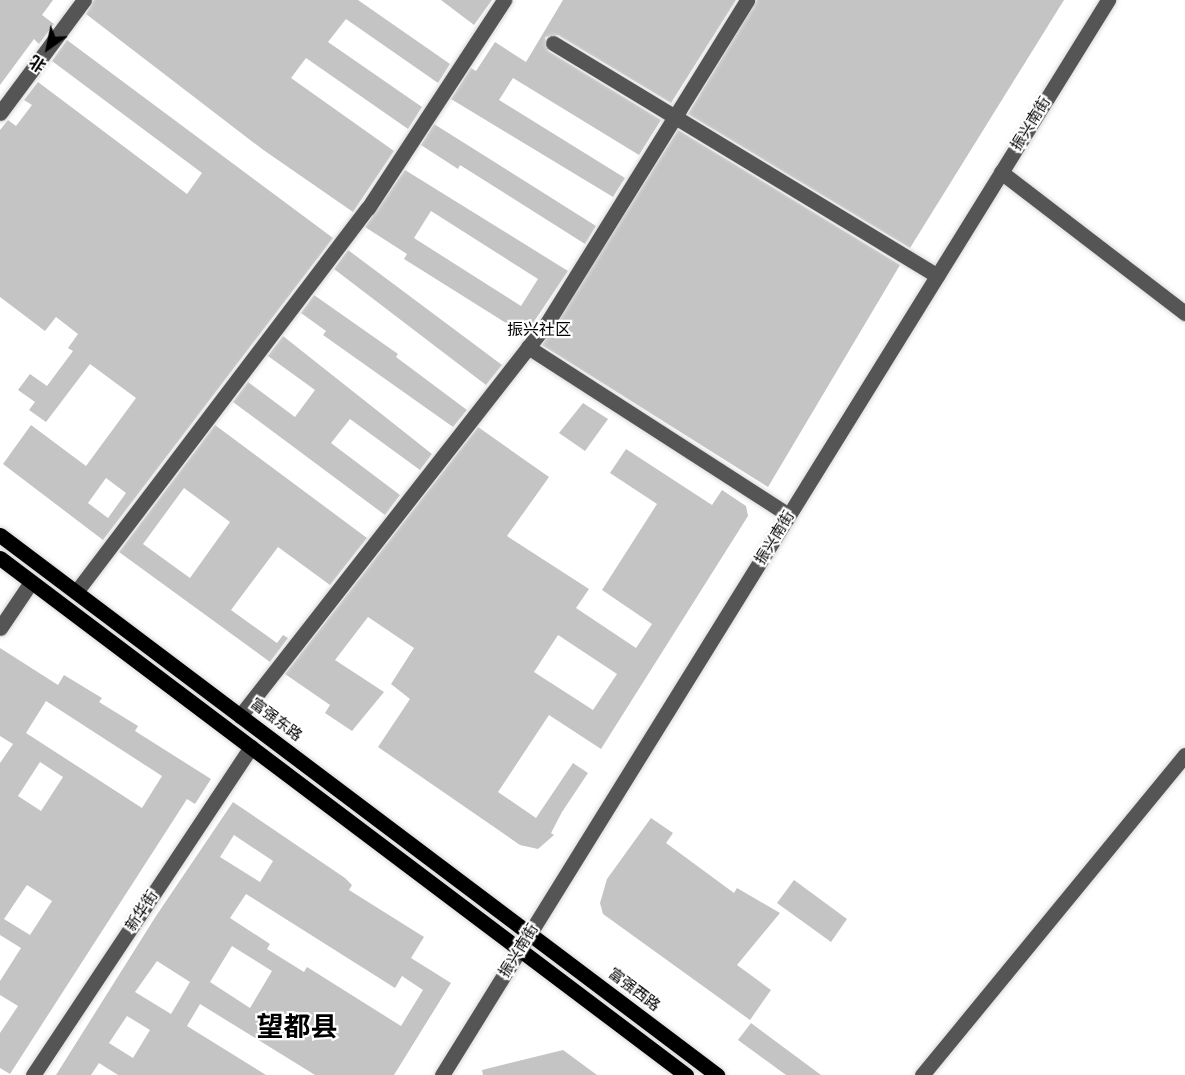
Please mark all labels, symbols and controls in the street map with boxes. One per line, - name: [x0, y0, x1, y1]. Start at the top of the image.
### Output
- north arrow: [18, 18, 78, 78]
- text: 北: [26, 51, 50, 76]
- street label: 振兴南街: [1007, 94, 1055, 154]
- district label: 振兴社区: [507, 320, 571, 340]
- street label: 振兴南街: [751, 508, 799, 568]
- street label: 富强东路: [247, 695, 305, 745]
- street label: 新华街: [122, 887, 162, 935]
- street label: 振兴南街: [495, 921, 543, 981]
- street label: 富强西路: [605, 965, 663, 1015]
- district label: 望都县: [257, 1011, 337, 1043]

